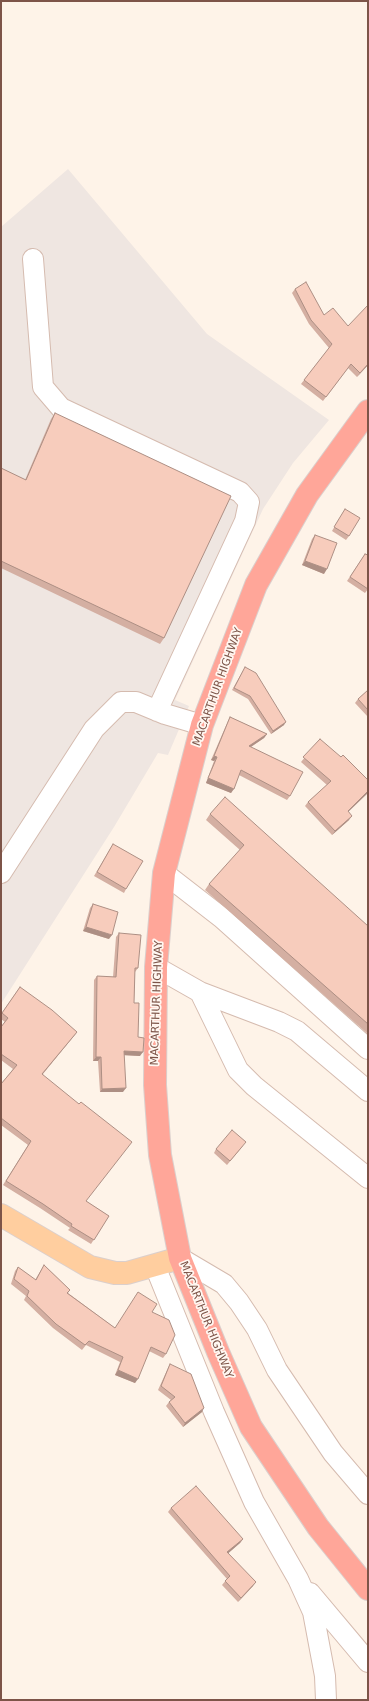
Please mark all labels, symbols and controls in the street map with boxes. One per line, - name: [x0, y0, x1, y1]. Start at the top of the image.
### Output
- street label: MACARTHUR HIGHWAY: [190, 626, 246, 748]
- street label: MACARTHUR HIGHWAY: [148, 940, 166, 1066]
- street label: MACARTHUR HIGHWAY: [176, 1260, 236, 1380]

